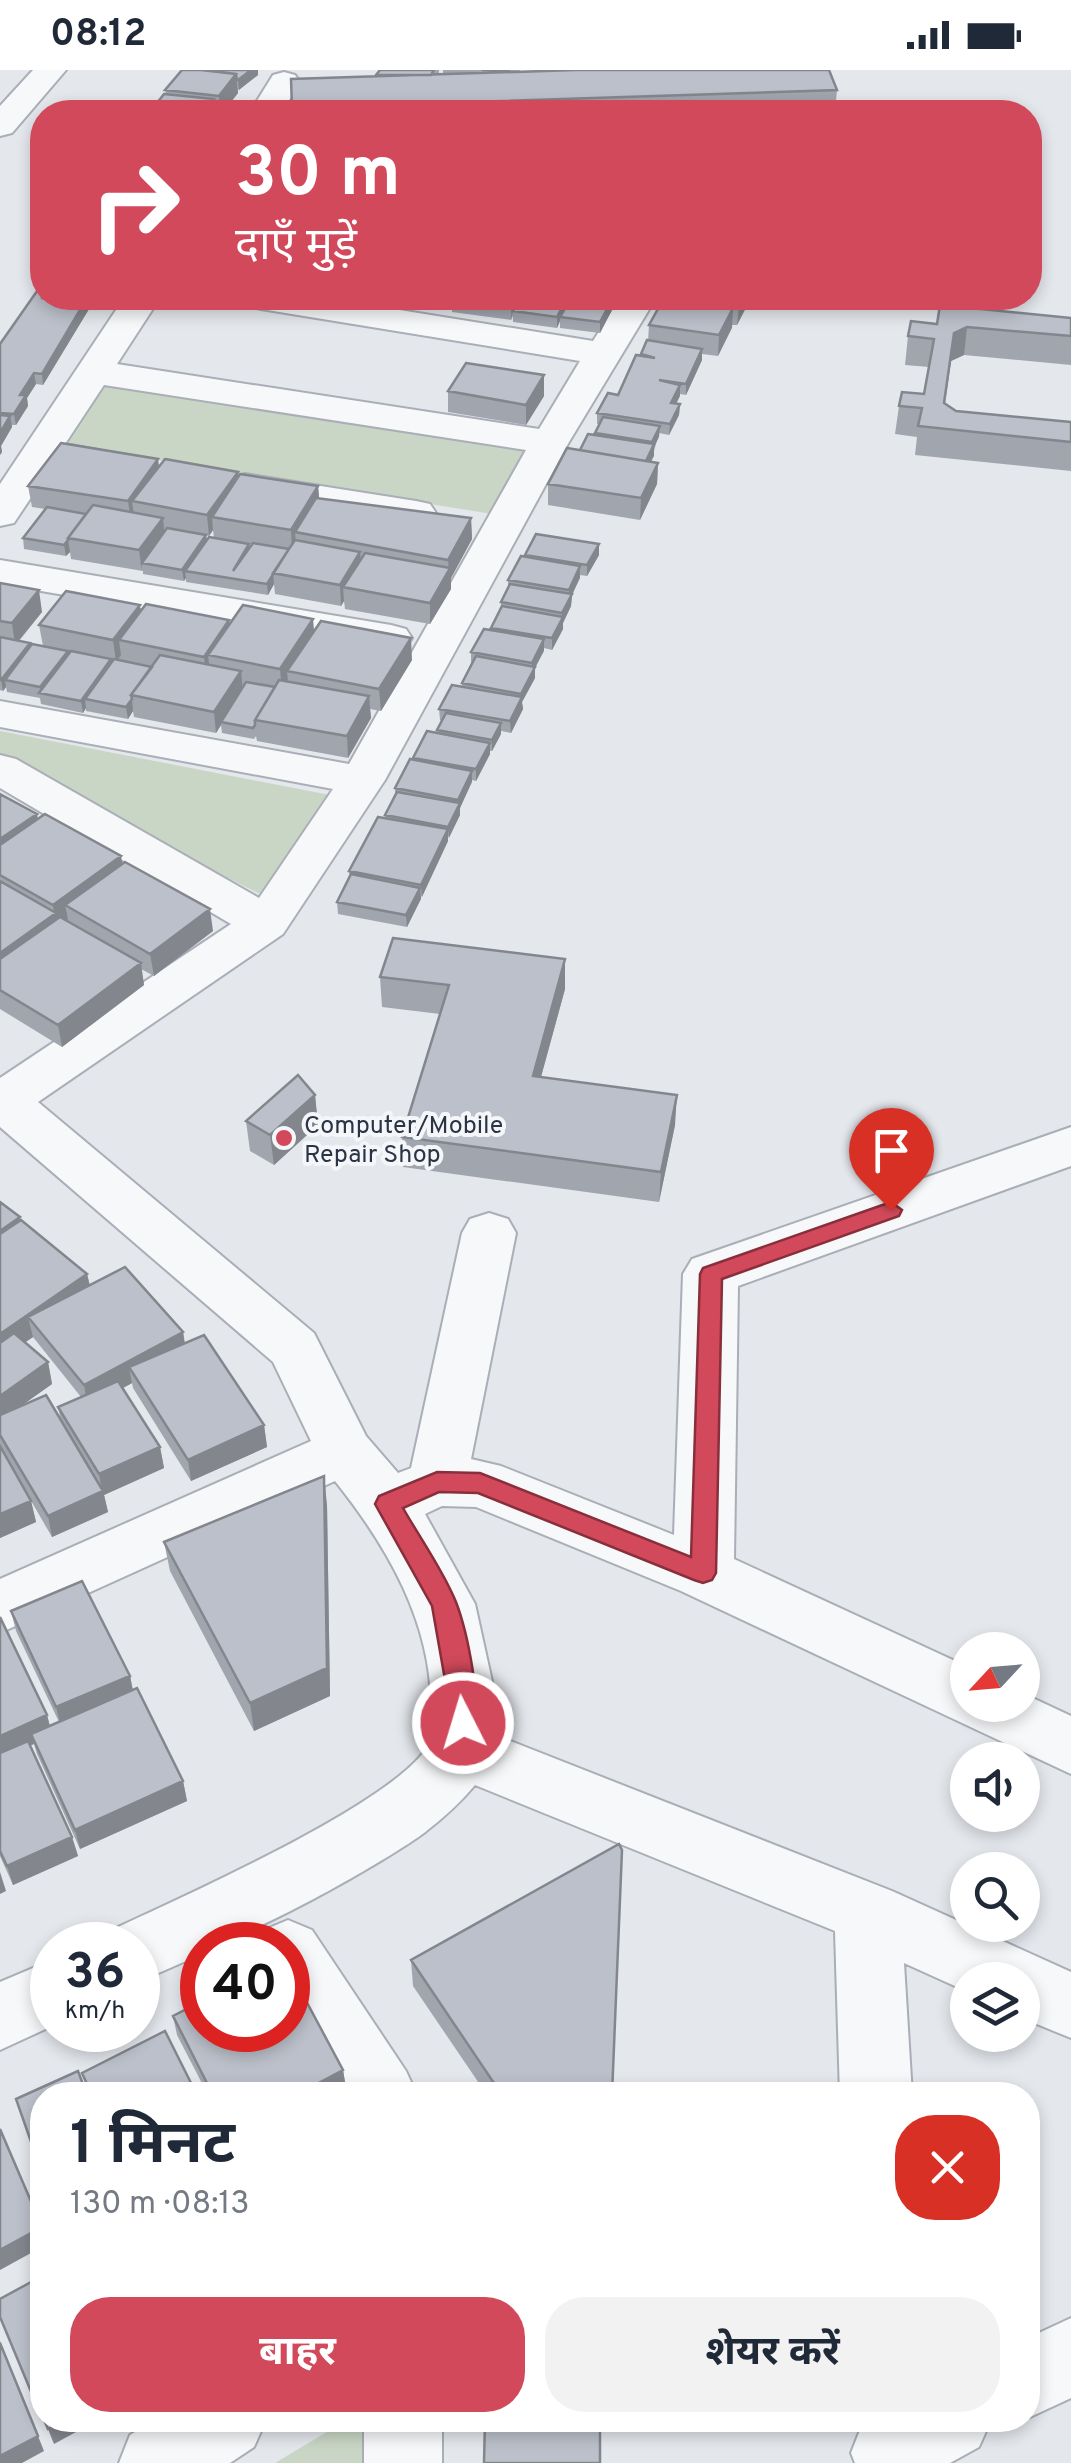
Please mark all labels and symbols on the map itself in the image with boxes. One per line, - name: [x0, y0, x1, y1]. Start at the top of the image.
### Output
- pin: [849, 1108, 934, 1211]
- place label: Computer/Mobile Repair Shop: [304, 1111, 503, 1172]
- marker: Computer/Mobile Repair Shop: [273, 1127, 295, 1149]
- north arrow: [950, 1632, 1040, 1722]
- position arrow: [411, 1671, 515, 1775]
- speed limit sign: 40: [180, 1922, 310, 2052]

